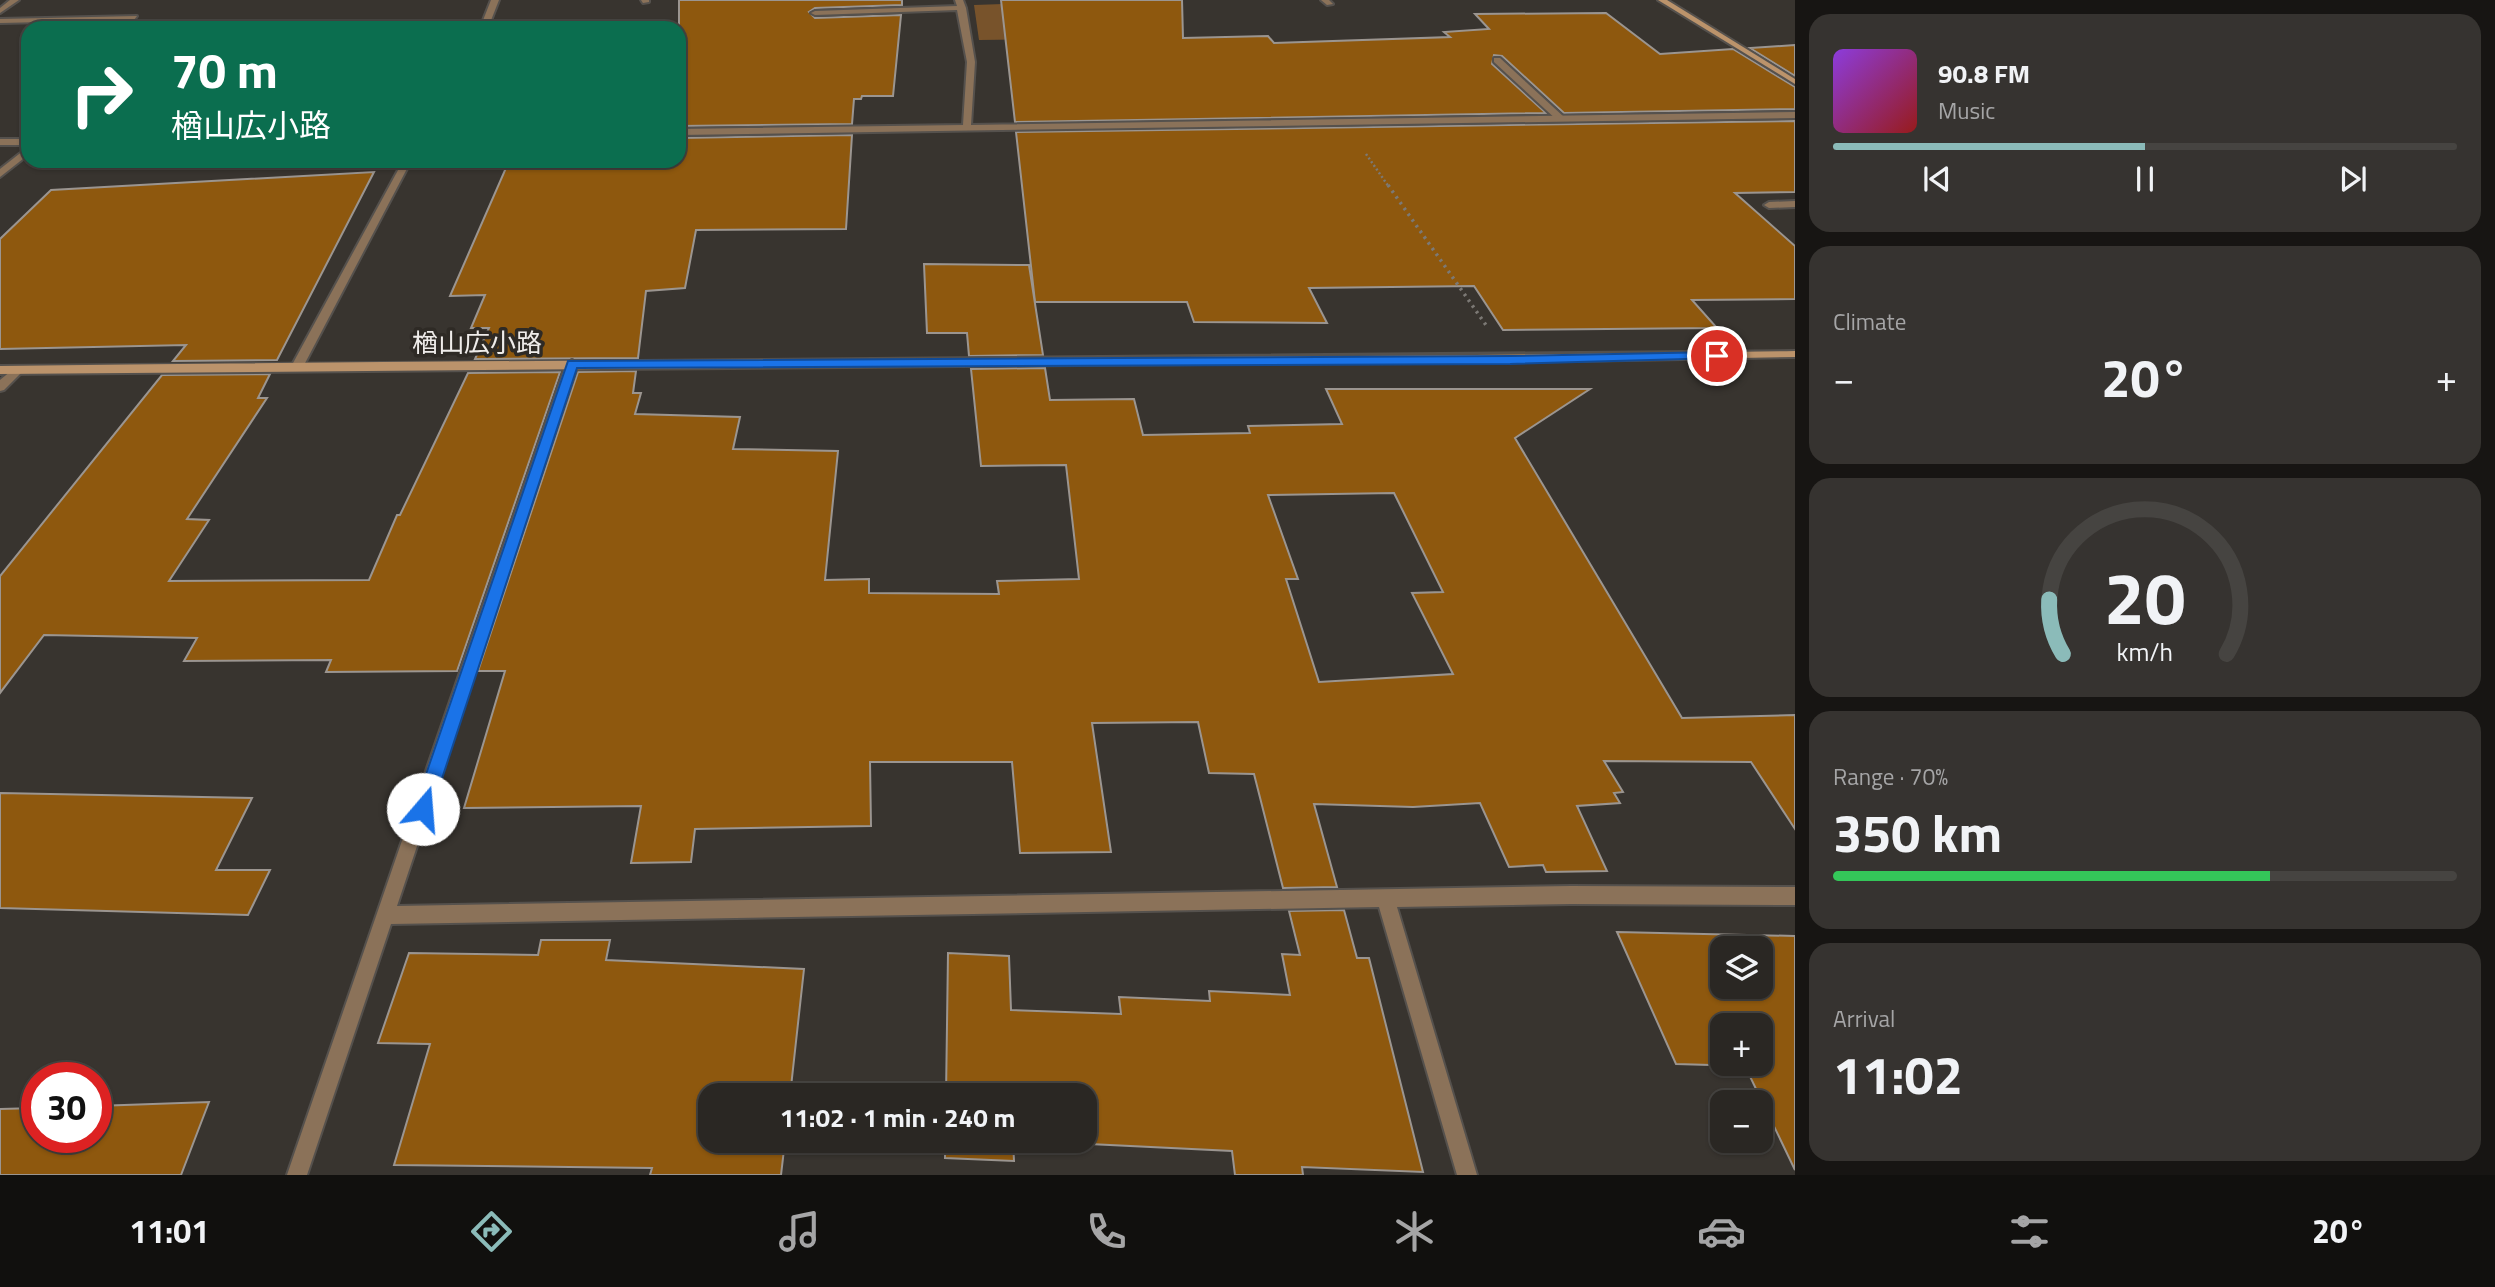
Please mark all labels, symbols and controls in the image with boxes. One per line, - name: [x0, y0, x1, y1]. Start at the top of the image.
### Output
- text: 70 m: [171, 32, 278, 107]
- icon: right: [56, 49, 147, 140]
- text: 90.8 FM: [1938, 54, 2030, 93]
- text: Music: [1938, 93, 1995, 128]
- text: 楢山広小路: [171, 101, 331, 149]
- icon: previous: [1918, 160, 1956, 198]
- icon: pause: [2126, 160, 2164, 198]
- icon: next: [2334, 160, 2372, 198]
- text: Climate: [1833, 304, 1906, 339]
- street label: 楢山広小路: [412, 323, 542, 362]
- pin: [1687, 326, 1747, 386]
- icon: arrive: [1698, 337, 1736, 375]
- text: 20°: [2101, 338, 2189, 417]
- text: −: [1833, 349, 1854, 407]
- text: +: [2436, 349, 2457, 407]
- text: 20: [2104, 542, 2186, 652]
- text: km/h: [2117, 632, 2173, 670]
- text: Range · 70%: [1833, 759, 1948, 794]
- position arrow: [386, 772, 460, 846]
- text: 350 km: [1833, 793, 2002, 872]
- map controls: [1710, 936, 1773, 1153]
- button: layers: [1710, 936, 1773, 999]
- text: Arrival: [1833, 1001, 1895, 1036]
- button: +: [1710, 1013, 1773, 1076]
- text: 11:02: [1833, 1035, 1963, 1114]
- speed limit sign: 30: [21, 1062, 112, 1153]
- button: −: [1710, 1090, 1773, 1153]
- text: 11:02 · 1 min · 240 m: [780, 1098, 1015, 1137]
- text: 11:01: [129, 1207, 209, 1255]
- icon: directions: [467, 1207, 516, 1256]
- icon: music: [775, 1207, 824, 1256]
- icon: phone: [1082, 1207, 1131, 1256]
- icon: climate: [1390, 1207, 1439, 1256]
- icon: car: [1697, 1207, 1746, 1256]
- icon: filters: [2005, 1207, 2054, 1256]
- text: 20°: [2312, 1207, 2366, 1255]

